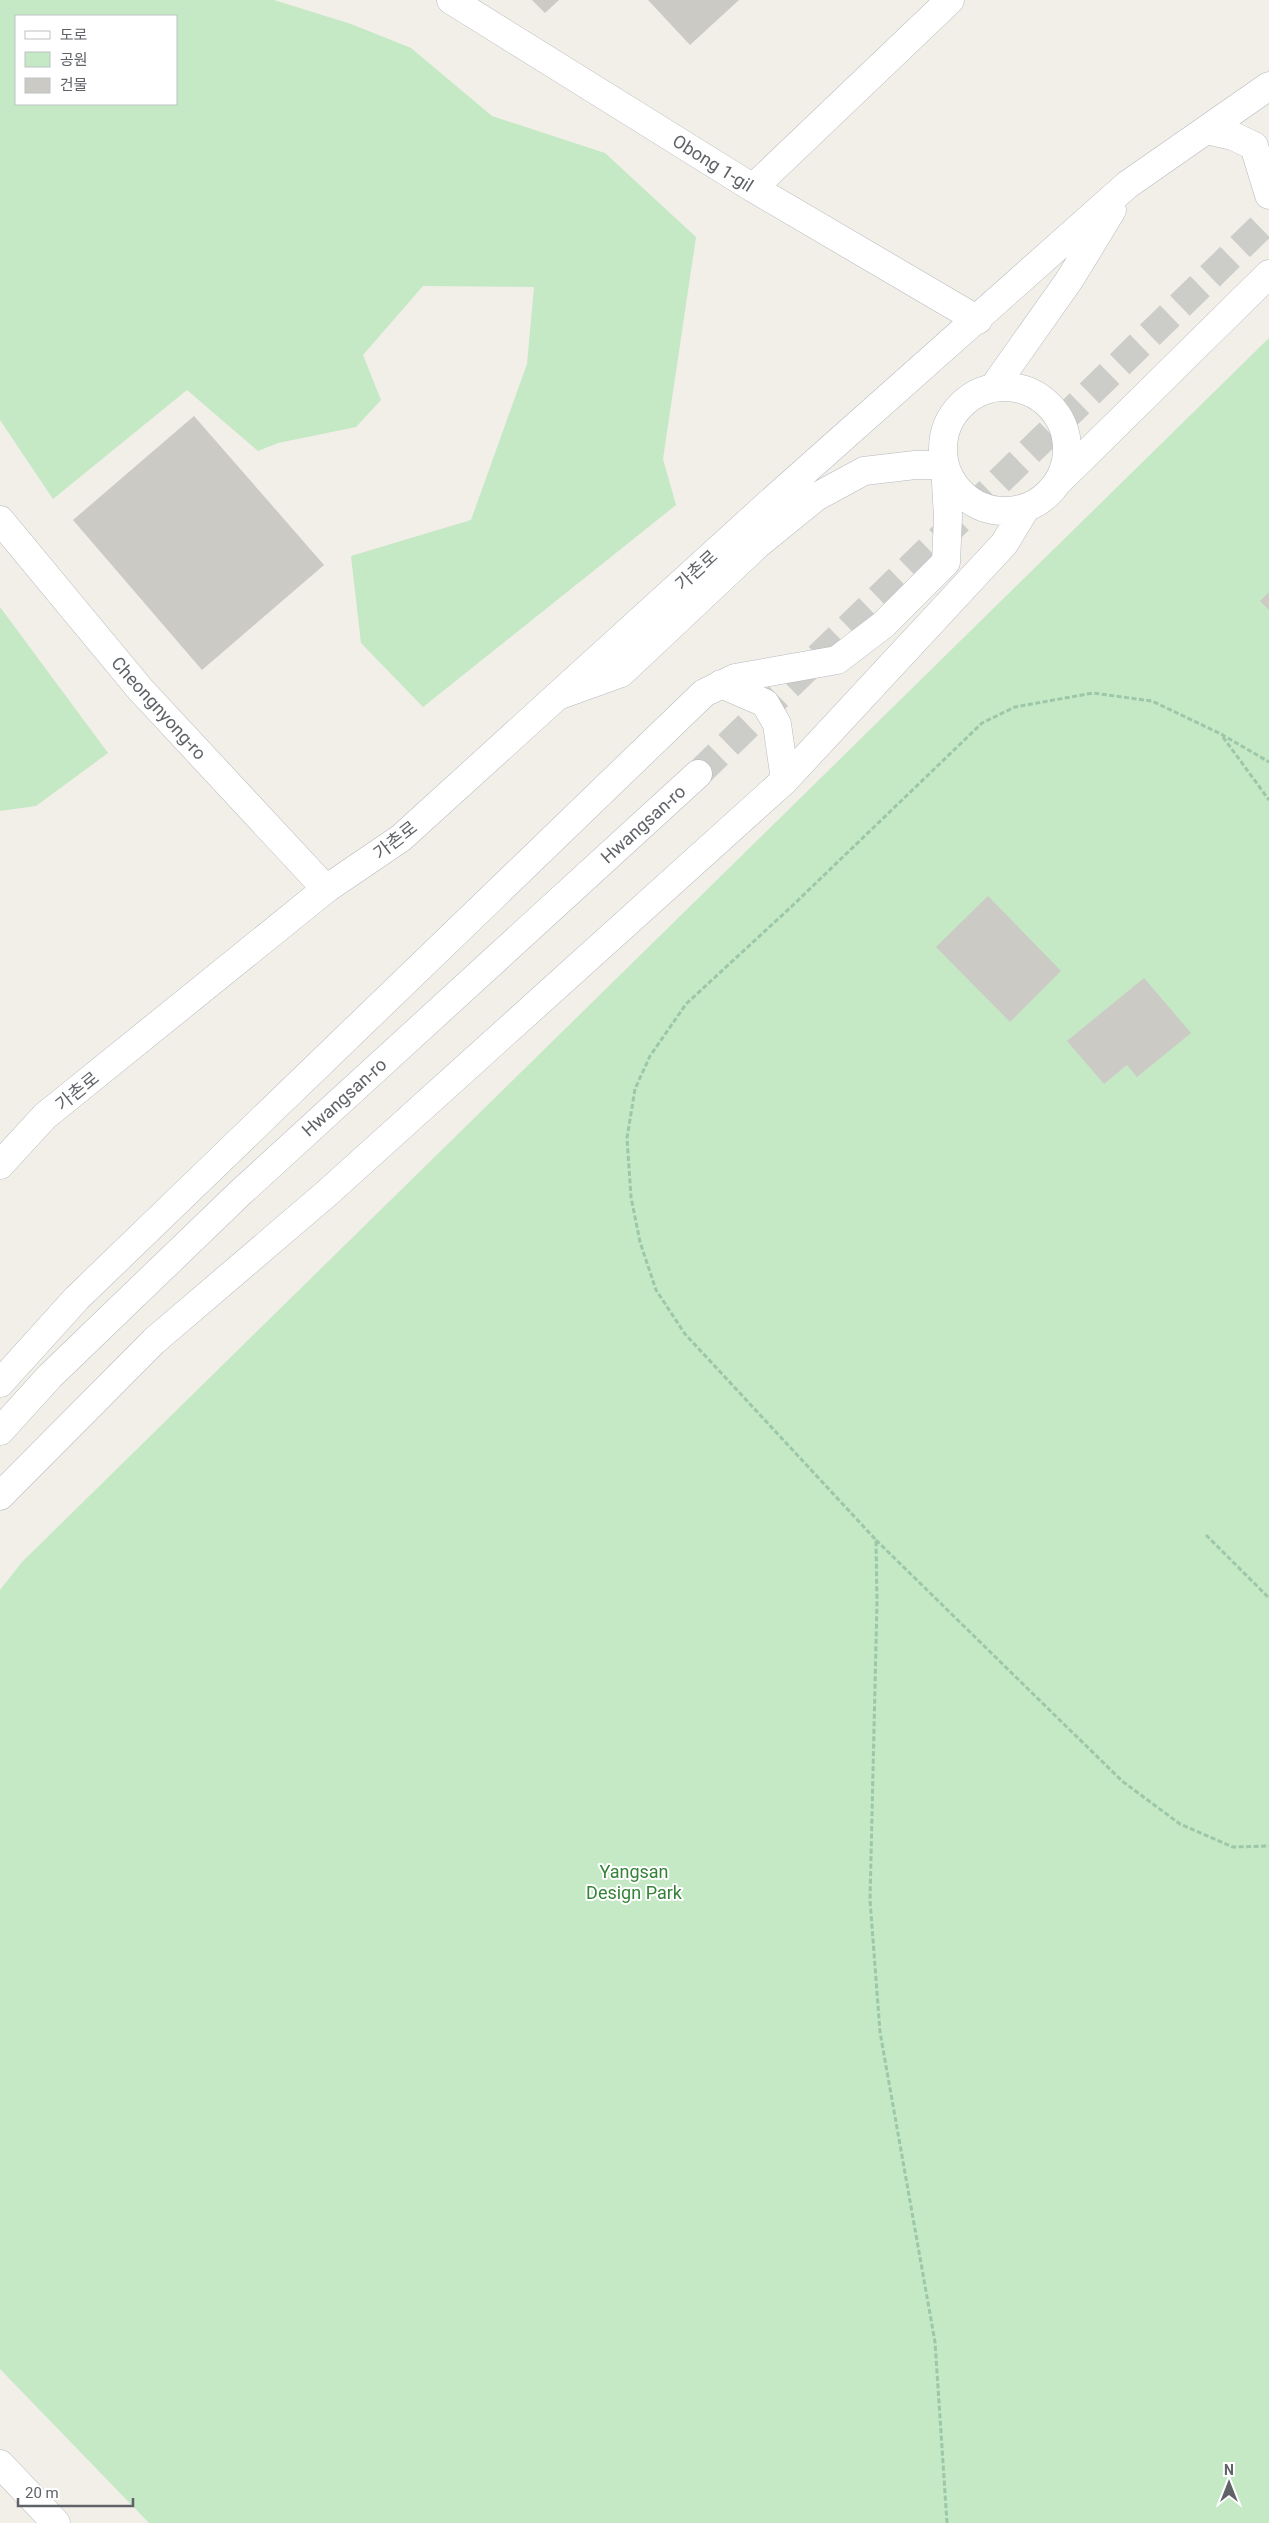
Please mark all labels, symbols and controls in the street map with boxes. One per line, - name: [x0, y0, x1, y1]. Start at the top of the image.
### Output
- legend: [15, 15, 178, 105]
- text: 도로: [60, 26, 88, 44]
- text: 공원: [60, 51, 88, 69]
- text: 건물: [60, 76, 88, 94]
- street label: Obong 1-gil: [669, 130, 757, 196]
- street label: 가촌로: [671, 546, 721, 594]
- street label: Cheongnyong-ro: [107, 652, 211, 764]
- street label: Hwangsan-ro: [596, 781, 690, 867]
- street label: 가촌로: [369, 816, 421, 864]
- street label: Hwangsan-ro: [297, 1054, 391, 1140]
- street label: 가촌로: [51, 1067, 103, 1115]
- park label: Yangsan Design Park: [586, 1861, 683, 1903]
- north arrow: [1204, 2458, 1254, 2508]
- text: N: [1224, 2462, 1234, 2478]
- scale bar: [18, 2476, 132, 2508]
- text: 20 m: [25, 2484, 59, 2502]

